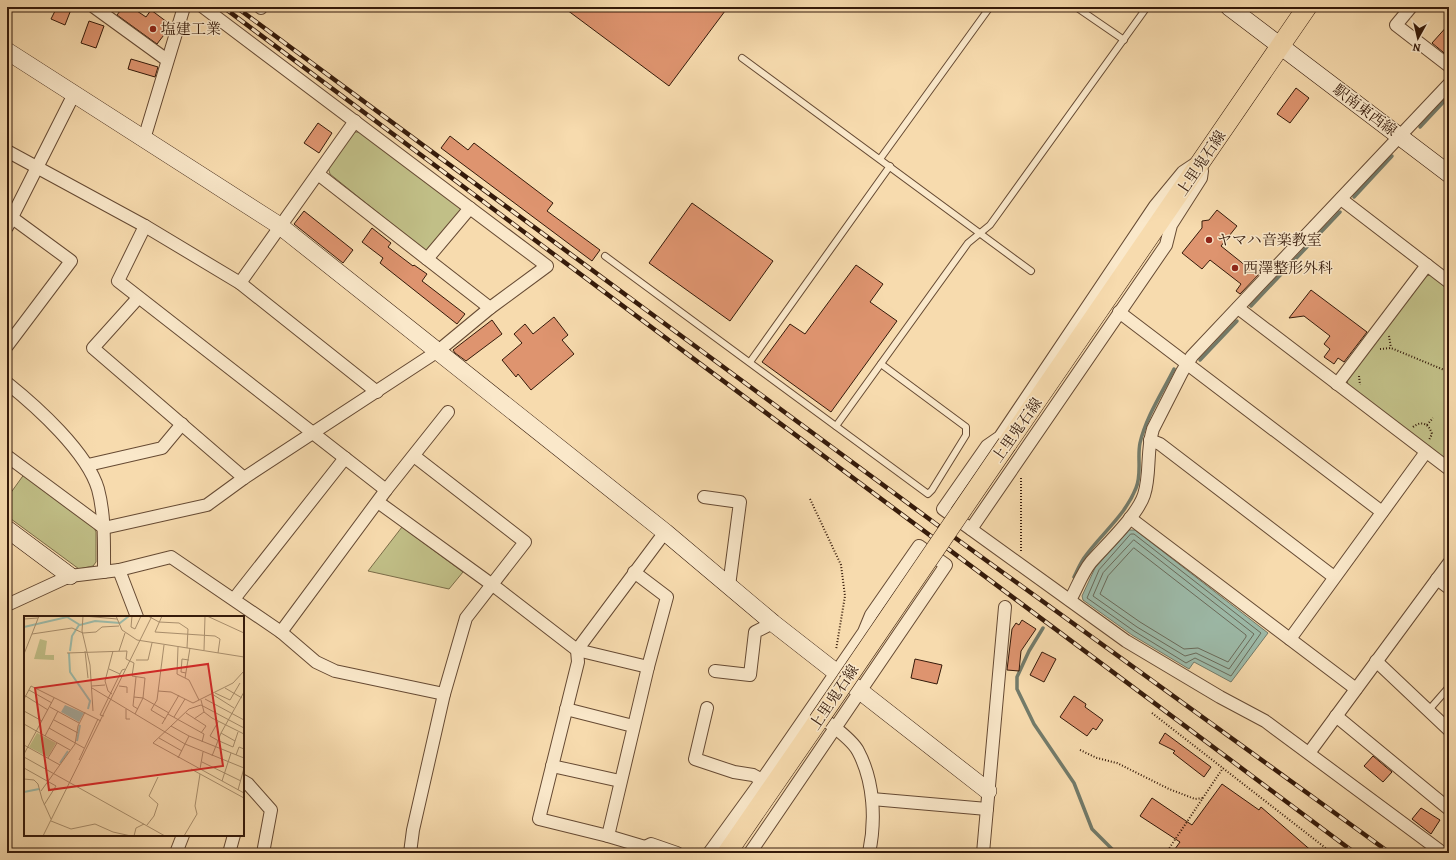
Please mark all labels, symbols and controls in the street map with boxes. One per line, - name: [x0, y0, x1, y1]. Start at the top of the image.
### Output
- north arrow: [1398, 18, 1438, 58]
- place label: 塩建工業: [161, 19, 221, 39]
- marker: 塩建工業: [148, 24, 158, 34]
- text: N: [1412, 39, 1422, 55]
- street label: 駅南東西線: [1329, 79, 1401, 141]
- street label: 上里鬼石線: [1172, 126, 1230, 200]
- place label: ヤマハ音楽教室: [1217, 230, 1322, 250]
- marker: ヤマハ音楽教室: [1204, 235, 1214, 245]
- place label: 西澤整形外科: [1243, 258, 1333, 278]
- marker: 西澤整形外科: [1230, 263, 1240, 273]
- street label: 上里鬼石線: [987, 394, 1047, 466]
- inset map: [24, 616, 244, 836]
- street label: 上里鬼石線: [805, 660, 863, 734]

